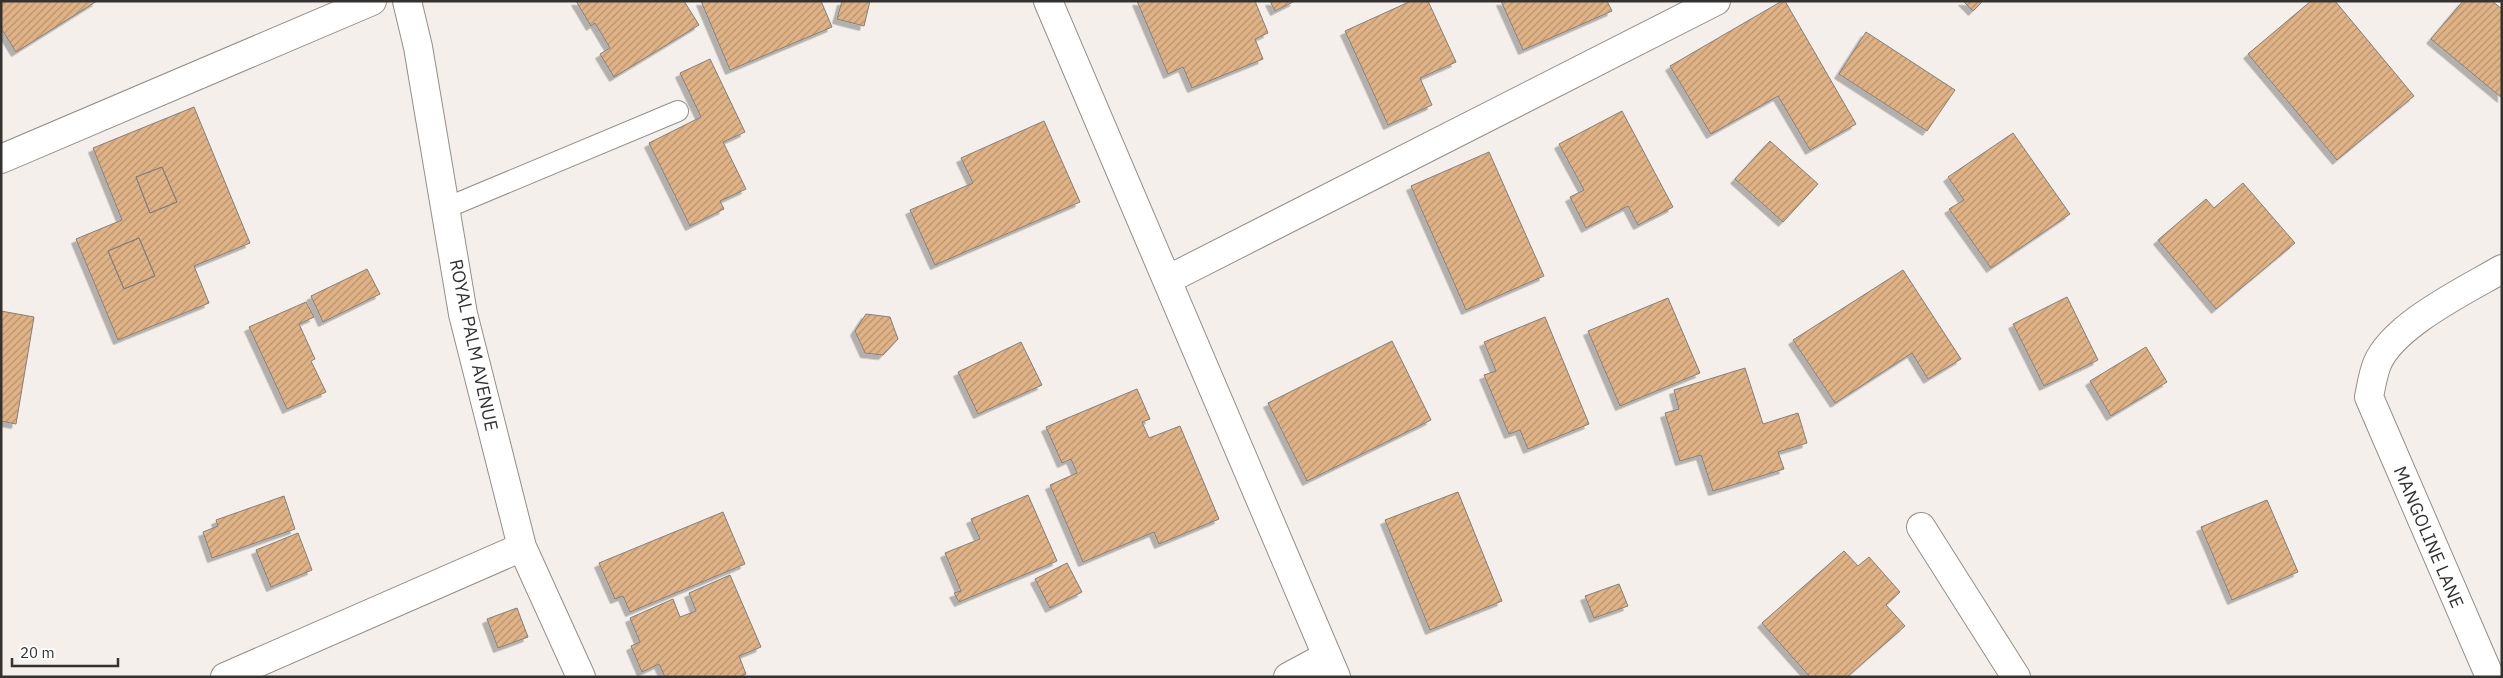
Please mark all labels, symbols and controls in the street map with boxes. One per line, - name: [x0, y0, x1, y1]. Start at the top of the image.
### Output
- street label: ROYAL PALM AVENUE: [445, 257, 503, 433]
- street label: MANGOLINE LANE: [2389, 463, 2469, 611]
- scale bar: [12, 636, 119, 668]
- text: 20 m: [20, 643, 55, 662]

